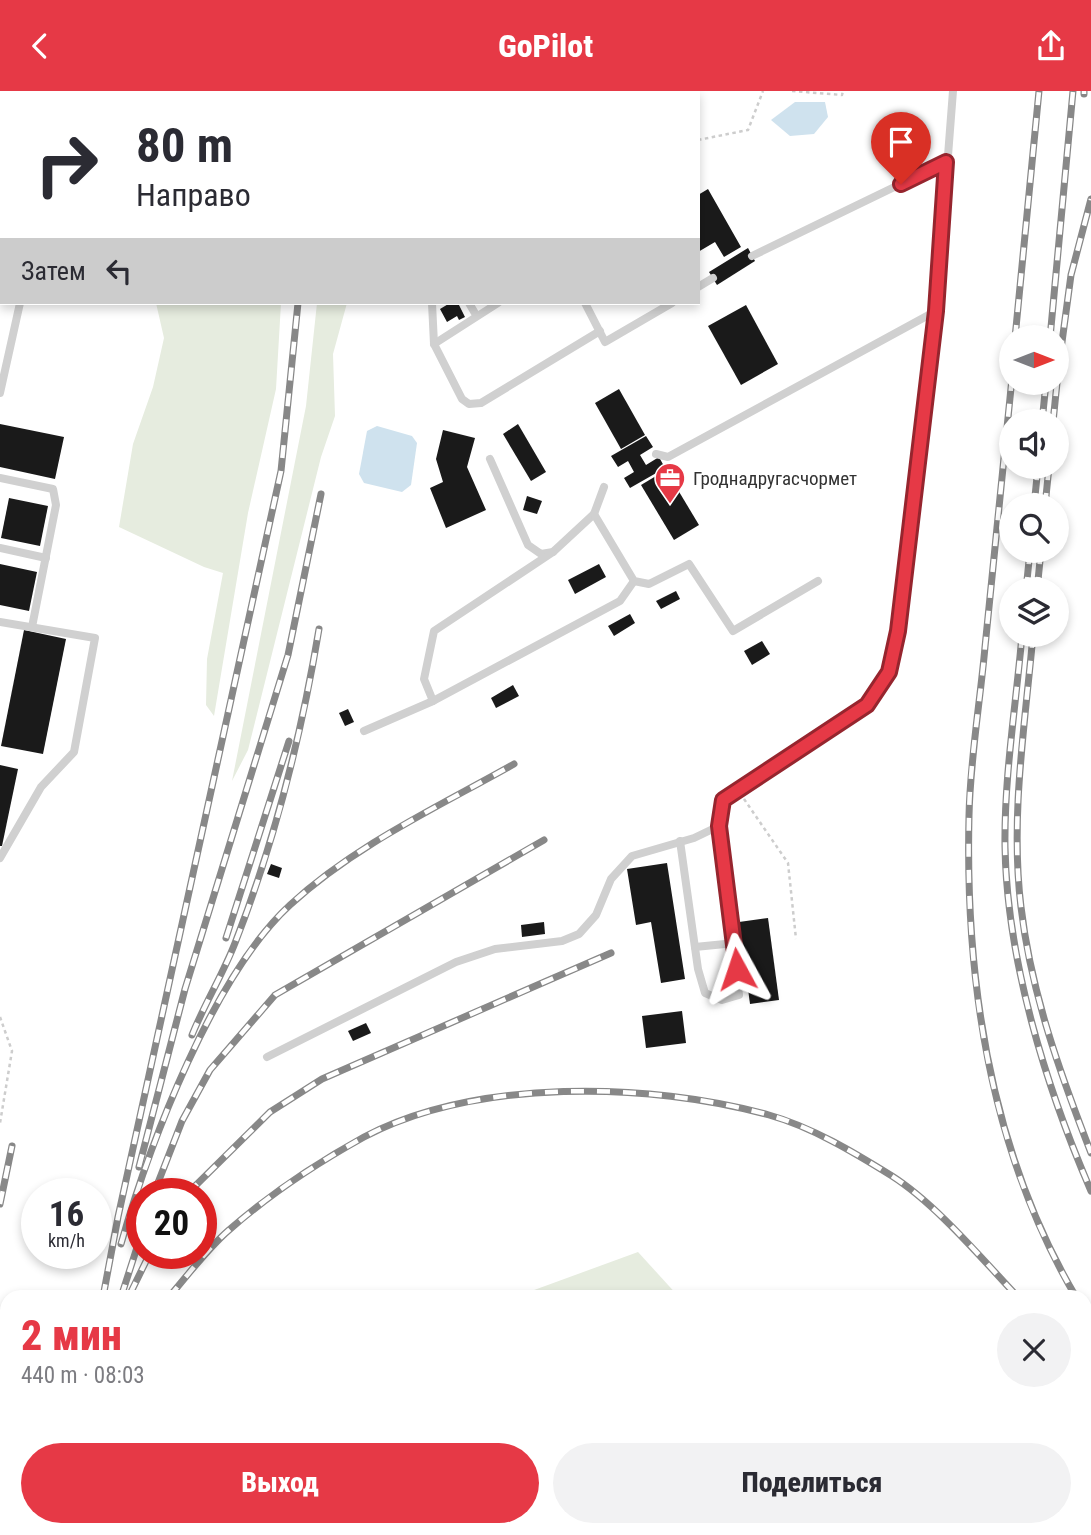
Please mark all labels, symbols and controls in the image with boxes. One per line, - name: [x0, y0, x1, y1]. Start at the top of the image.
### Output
- icon: back: [21, 27, 59, 65]
- text: GoPilot: [498, 27, 593, 65]
- icon: share: [1032, 27, 1070, 65]
- pin: [871, 112, 931, 184]
- text: 80 m: [136, 117, 233, 174]
- icon: right: [21, 119, 112, 210]
- icon: arrive: [882, 123, 920, 161]
- text: Направо: [136, 176, 251, 214]
- icon: left: [100, 252, 138, 290]
- text: Затем: [21, 256, 86, 286]
- north arrow: [999, 325, 1069, 395]
- map controls: [999, 325, 1069, 647]
- button: sound: [999, 409, 1069, 479]
- office icon: Гроднадругасчормет: [653, 461, 687, 505]
- place label: Гроднадругасчормет: [693, 467, 857, 490]
- button: search: [999, 493, 1069, 563]
- button: layers: [999, 577, 1069, 647]
- position arrow: [700, 932, 774, 1006]
- speed limit sign: 20: [126, 1178, 217, 1269]
- text: 16: [49, 1194, 84, 1235]
- text: km/h: [48, 1230, 85, 1251]
- text: 2 мин: [21, 1311, 122, 1360]
- button: close: [997, 1313, 1071, 1387]
- text: 440 m · 08:03: [21, 1362, 145, 1389]
- button: Выход: [21, 1443, 539, 1523]
- button: Поделиться: [553, 1443, 1071, 1523]

